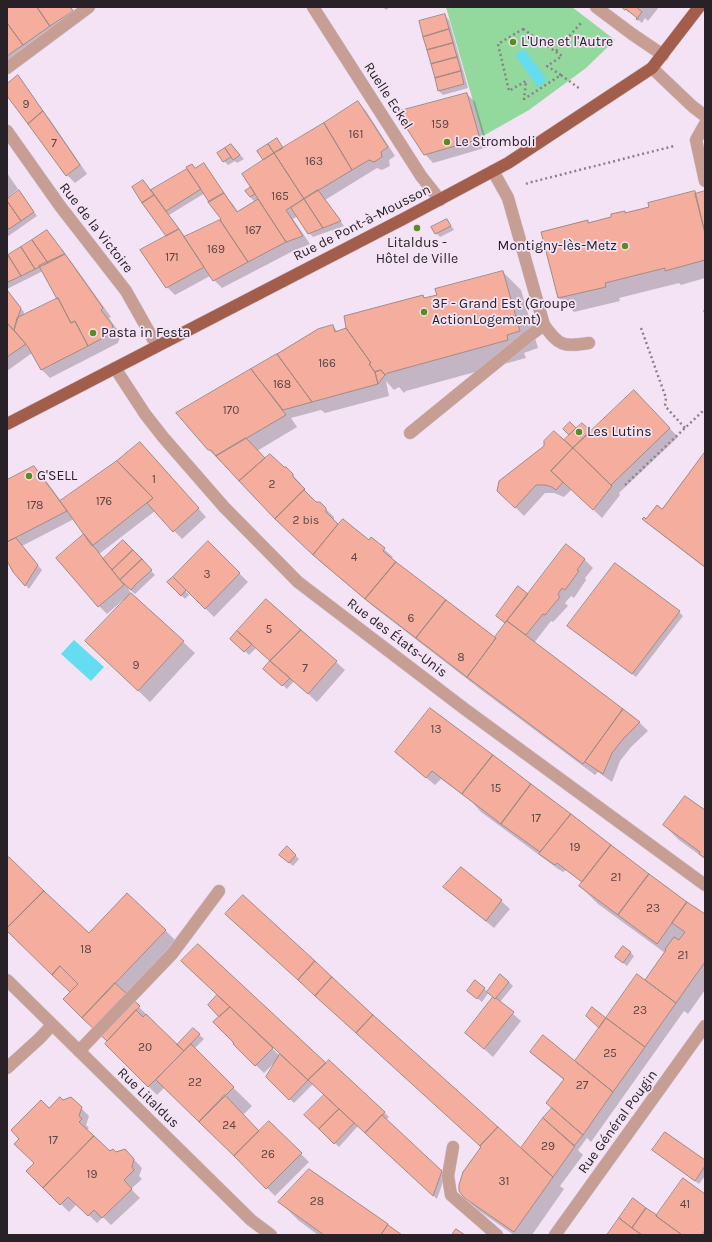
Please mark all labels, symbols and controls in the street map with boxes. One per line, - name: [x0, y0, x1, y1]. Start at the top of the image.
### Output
- place label: L'Une et l'Autre: [521, 34, 613, 50]
- marker: L'Une et l'Autre: [508, 37, 518, 47]
- street label: Ruelle Eckel: [360, 59, 416, 133]
- house number: 9: [23, 98, 29, 112]
- house number: 159: [431, 118, 449, 132]
- house number: 161: [349, 128, 363, 142]
- place label: Le Stromboli: [455, 134, 536, 150]
- house number: 7: [51, 137, 57, 151]
- marker: Le Stromboli: [442, 137, 452, 147]
- house number: 163: [305, 155, 323, 169]
- street label: Rue de la Victoire: [56, 180, 136, 276]
- street label: Rue de Pont-à-Mousson: [291, 181, 433, 265]
- house number: 165: [271, 190, 289, 204]
- marker: Litaldus - Hôtel de Ville: [412, 223, 422, 233]
- house number: 167: [245, 224, 261, 238]
- place label: Litaldus - Hôtel de Ville: [376, 235, 458, 268]
- place label: Montigny-lès-Metz: [498, 238, 617, 254]
- marker: Montigny-lès-Metz: [620, 241, 630, 251]
- house number: 169: [207, 243, 225, 257]
- house number: 171: [165, 251, 179, 265]
- place label: 3F - Grand Est (Groupe ActionLogement): [432, 296, 575, 328]
- marker: 3F - Grand Est (Groupe ActionLogement): [419, 307, 429, 317]
- place label: Pasta in Festa: [101, 325, 191, 341]
- marker: Pasta in Festa: [88, 328, 98, 338]
- house number: 166: [318, 357, 336, 371]
- house number: 168: [273, 378, 291, 392]
- house number: 170: [223, 404, 239, 418]
- place label: Les Lutins: [587, 424, 652, 440]
- marker: Les Lutins: [574, 427, 584, 437]
- place label: G'SELL: [37, 468, 77, 484]
- marker: G'SELL: [24, 471, 34, 481]
- house number: 1: [152, 473, 156, 487]
- house number: 2: [269, 478, 275, 492]
- house number: 176: [96, 495, 112, 509]
- house number: 178: [27, 499, 43, 513]
- house number: 2 bis: [293, 514, 319, 528]
- house number: 4: [351, 551, 357, 565]
- house number: 3: [203, 568, 211, 582]
- street label: Rue des États-Unis: [344, 595, 450, 681]
- house number: 6: [408, 612, 414, 626]
- house number: 5: [266, 623, 272, 637]
- house number: 8: [457, 651, 465, 665]
- house number: 9: [133, 659, 139, 673]
- house number: 7: [302, 662, 308, 676]
- house number: 13: [430, 723, 442, 737]
- house number: 15: [491, 782, 501, 796]
- house number: 17: [531, 812, 541, 826]
- house number: 19: [570, 841, 580, 855]
- house number: 21: [611, 871, 621, 885]
- house number: 23: [646, 902, 660, 916]
- house number: 18: [80, 943, 92, 957]
- house number: 21: [678, 949, 688, 963]
- house number: 23: [633, 1004, 647, 1018]
- house number: 20: [138, 1041, 152, 1055]
- house number: 25: [603, 1047, 617, 1061]
- street label: Rue Litaldus: [114, 1064, 182, 1132]
- street label: Rue Général Pougin: [575, 1067, 661, 1177]
- house number: 22: [188, 1076, 202, 1090]
- house number: 27: [576, 1079, 588, 1093]
- house number: 24: [222, 1119, 236, 1133]
- house number: 17: [48, 1134, 58, 1148]
- house number: 29: [541, 1140, 555, 1154]
- house number: 26: [261, 1148, 275, 1162]
- house number: 19: [87, 1168, 97, 1182]
- house number: 31: [498, 1175, 510, 1189]
- house number: 28: [310, 1195, 324, 1209]
- house number: 41: [680, 1198, 690, 1212]

